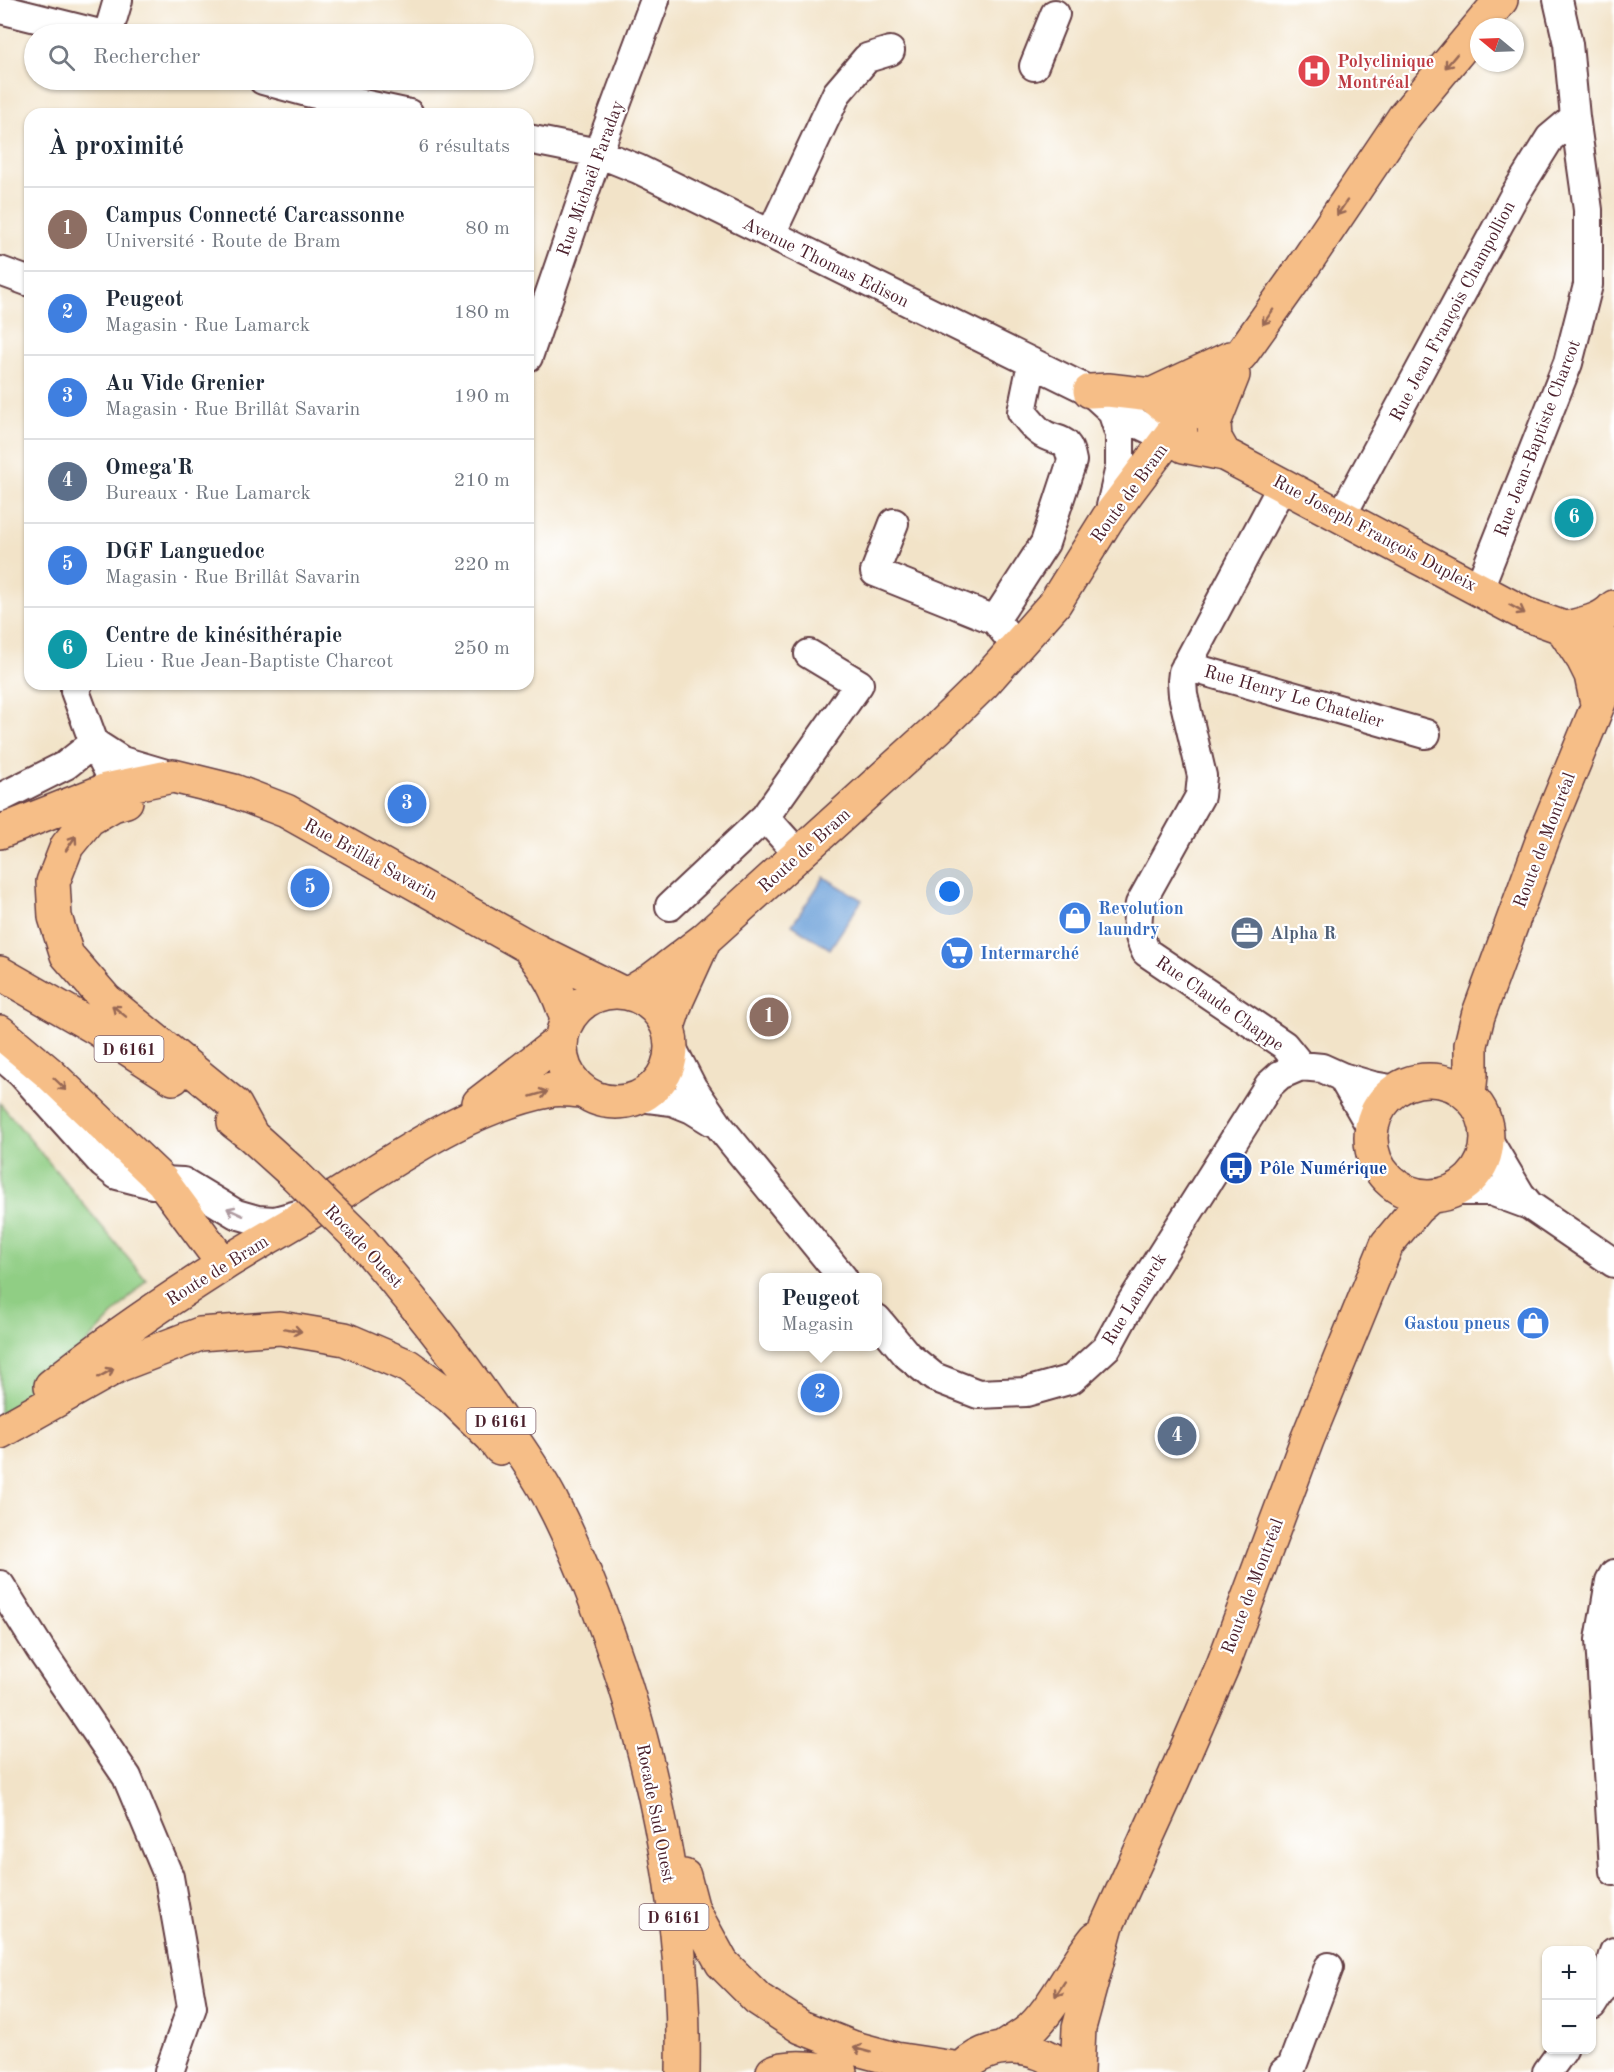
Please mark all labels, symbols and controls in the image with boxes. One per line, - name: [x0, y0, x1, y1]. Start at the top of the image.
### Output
- north arrow: [1470, 18, 1524, 72]
- search box: [24, 24, 534, 90]
- icon: search: [45, 41, 78, 74]
- text: Rechercher: [93, 46, 200, 68]
- hospital icon: Polyclinique Montréal: [1296, 53, 1332, 89]
- place label: Polyclinique Montréal: [1337, 53, 1434, 92]
- one-way arrow: [1444, 53, 1457, 69]
- street label: Rue Michaël Faraday: [554, 98, 628, 259]
- text: À proximité: [48, 134, 184, 160]
- text: 6 résultats: [418, 137, 510, 157]
- street label: Rue Jean François Champollion: [1387, 198, 1519, 425]
- one-way arrow: [1336, 200, 1348, 216]
- text: Campus Connecté Carcassonne: [105, 205, 405, 227]
- street label: Avenue Thomas Edison: [739, 215, 912, 311]
- text: 1: [62, 219, 73, 239]
- text: 80 m: [465, 219, 510, 239]
- text: Université · Route de Bram: [105, 232, 341, 252]
- text: Peugeot: [105, 289, 183, 311]
- text: 2: [62, 303, 73, 323]
- text: 180 m: [454, 303, 510, 323]
- one-way arrow: [1262, 308, 1274, 324]
- text: Magasin · Rue Lamarck: [105, 316, 310, 336]
- street label: Rue Jean-Baptiste Charcot: [1492, 337, 1584, 539]
- text: Au Vide Grenier: [105, 373, 265, 395]
- text: 3: [62, 387, 73, 407]
- text: 190 m: [454, 387, 510, 407]
- text: Magasin · Rue Brillât Savarin: [105, 400, 360, 420]
- street label: Route de Bram: [1088, 441, 1171, 546]
- text: Omega'R: [105, 457, 193, 479]
- text: 4: [62, 471, 73, 491]
- text: 210 m: [454, 471, 510, 491]
- street label: Rue Joseph François Dupleix: [1270, 472, 1479, 595]
- text: Bureaux · Rue Lamarck: [105, 484, 311, 504]
- pin: 6: [1554, 496, 1594, 540]
- text: DGF Languedoc: [105, 541, 265, 563]
- text: 5: [62, 555, 73, 575]
- text: 220 m: [454, 555, 510, 575]
- text: Magasin · Rue Brillât Savarin: [105, 568, 360, 588]
- one-way arrow: [1508, 603, 1525, 615]
- text: Centre de kinésithérapie: [105, 625, 342, 647]
- text: 6: [62, 639, 73, 659]
- text: 250 m: [454, 639, 510, 659]
- text: Lieu · Rue Jean-Baptiste Charcot: [105, 652, 393, 672]
- street label: Rue Henry Le Chatelier: [1202, 663, 1386, 731]
- street label: Route de Montréal: [1511, 770, 1579, 910]
- pin: 3: [388, 782, 426, 826]
- street label: Route de Bram: [755, 805, 854, 896]
- street label: Rue Brillât Savarin: [301, 816, 441, 904]
- one-way arrow: [64, 834, 77, 851]
- pin: 5: [290, 866, 330, 910]
- your location: [935, 877, 964, 906]
- shop icon: Revolution laundry: [1057, 900, 1093, 936]
- place label: Revolution laundry: [1098, 900, 1184, 939]
- office icon: Alpha R: [1229, 915, 1265, 951]
- place label: Alpha R: [1270, 925, 1336, 943]
- supermarket icon: Intermarché: [939, 935, 975, 971]
- place label: Intermarché: [980, 945, 1079, 963]
- street label: Rue Claude Chappe: [1152, 953, 1287, 1055]
- pin: 1: [750, 994, 788, 1040]
- one-way arrow: [111, 1004, 127, 1017]
- road number: D 6161: [94, 1036, 164, 1062]
- one-way arrow: [53, 1077, 68, 1091]
- one-way arrow: [529, 1088, 548, 1099]
- bus stop icon: Pôle Numérique: [1218, 1150, 1254, 1186]
- place label: Pôle Numérique: [1259, 1160, 1387, 1178]
- street label: Rocade Ouest: [321, 1202, 406, 1292]
- one-way arrow: [227, 1206, 245, 1217]
- street label: Route de Bram: [163, 1232, 272, 1309]
- street label: Rue Lamarck: [1100, 1250, 1170, 1349]
- popup: [759, 1273, 882, 1351]
- text: Peugeot: [781, 1288, 860, 1310]
- shop icon: Gastou pneus: [1515, 1305, 1551, 1341]
- text: Magasin: [781, 1315, 853, 1335]
- place label: Gastou pneus: [1404, 1315, 1510, 1333]
- one-way arrow: [283, 1325, 302, 1336]
- one-way arrow: [97, 1366, 114, 1378]
- pin: 2: [800, 1370, 840, 1416]
- road number: D 6161: [466, 1408, 536, 1434]
- pin: 4: [1158, 1414, 1196, 1458]
- street label: Route de Montréal: [1219, 1516, 1287, 1656]
- street label: Rocade Sud Ouest: [633, 1742, 677, 1884]
- road number: D 6161: [640, 1904, 708, 1930]
- map controls: [1542, 1946, 1596, 2054]
- button: +: [1542, 1946, 1596, 2000]
- one-way arrow: [1054, 1980, 1066, 1997]
- button: −: [1542, 2000, 1596, 2054]
- one-way arrow: [853, 2044, 872, 2056]

